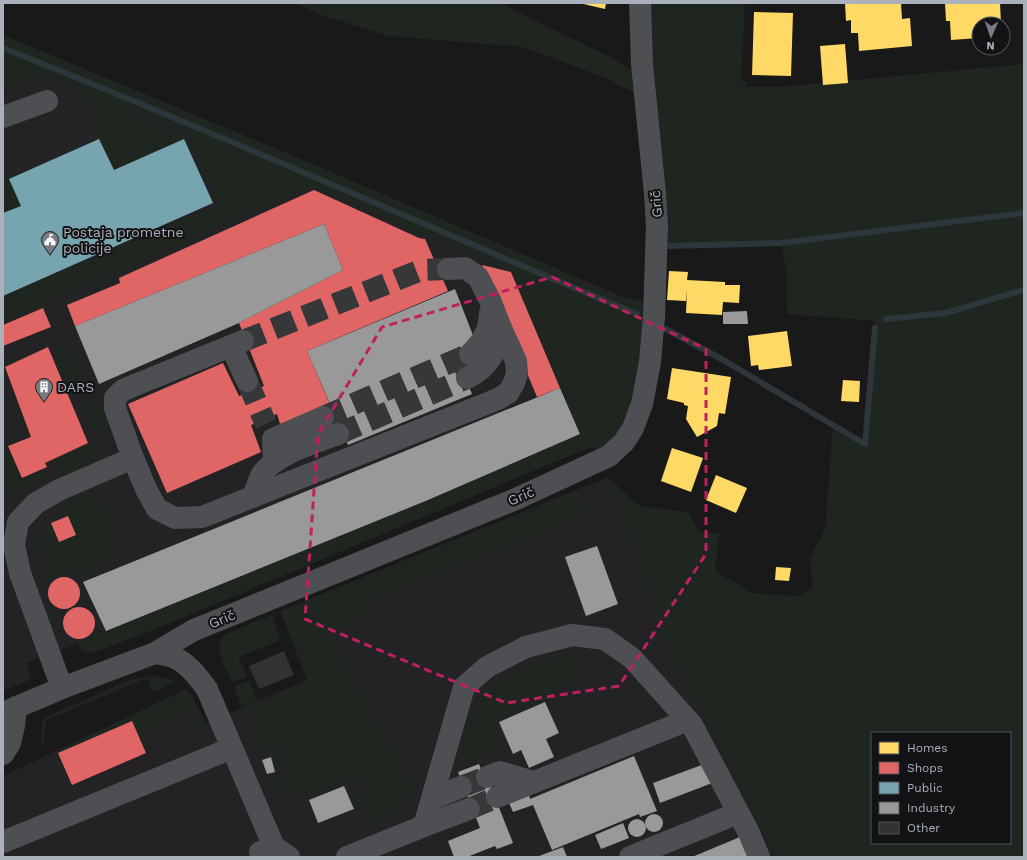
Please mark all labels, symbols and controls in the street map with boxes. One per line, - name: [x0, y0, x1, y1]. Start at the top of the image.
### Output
- north arrow: [971, 16, 1011, 56]
- text: N: [986, 39, 995, 52]
- street label: Grič: [647, 190, 665, 218]
- place label: Postaja prometne policije: [63, 224, 184, 256]
- public building icon: Postaja prometne policije: [40, 230, 60, 255]
- building icon: DARS: [34, 377, 54, 402]
- place label: DARS: [57, 379, 94, 395]
- street label: Grič: [505, 483, 537, 509]
- street label: Grič: [206, 606, 238, 632]
- legend: [871, 732, 1011, 844]
- text: Homes: [907, 741, 948, 755]
- text: Shops: [907, 761, 943, 775]
- text: Public: [907, 781, 943, 795]
- text: Industry: [907, 801, 956, 815]
- text: Other: [907, 821, 940, 835]

